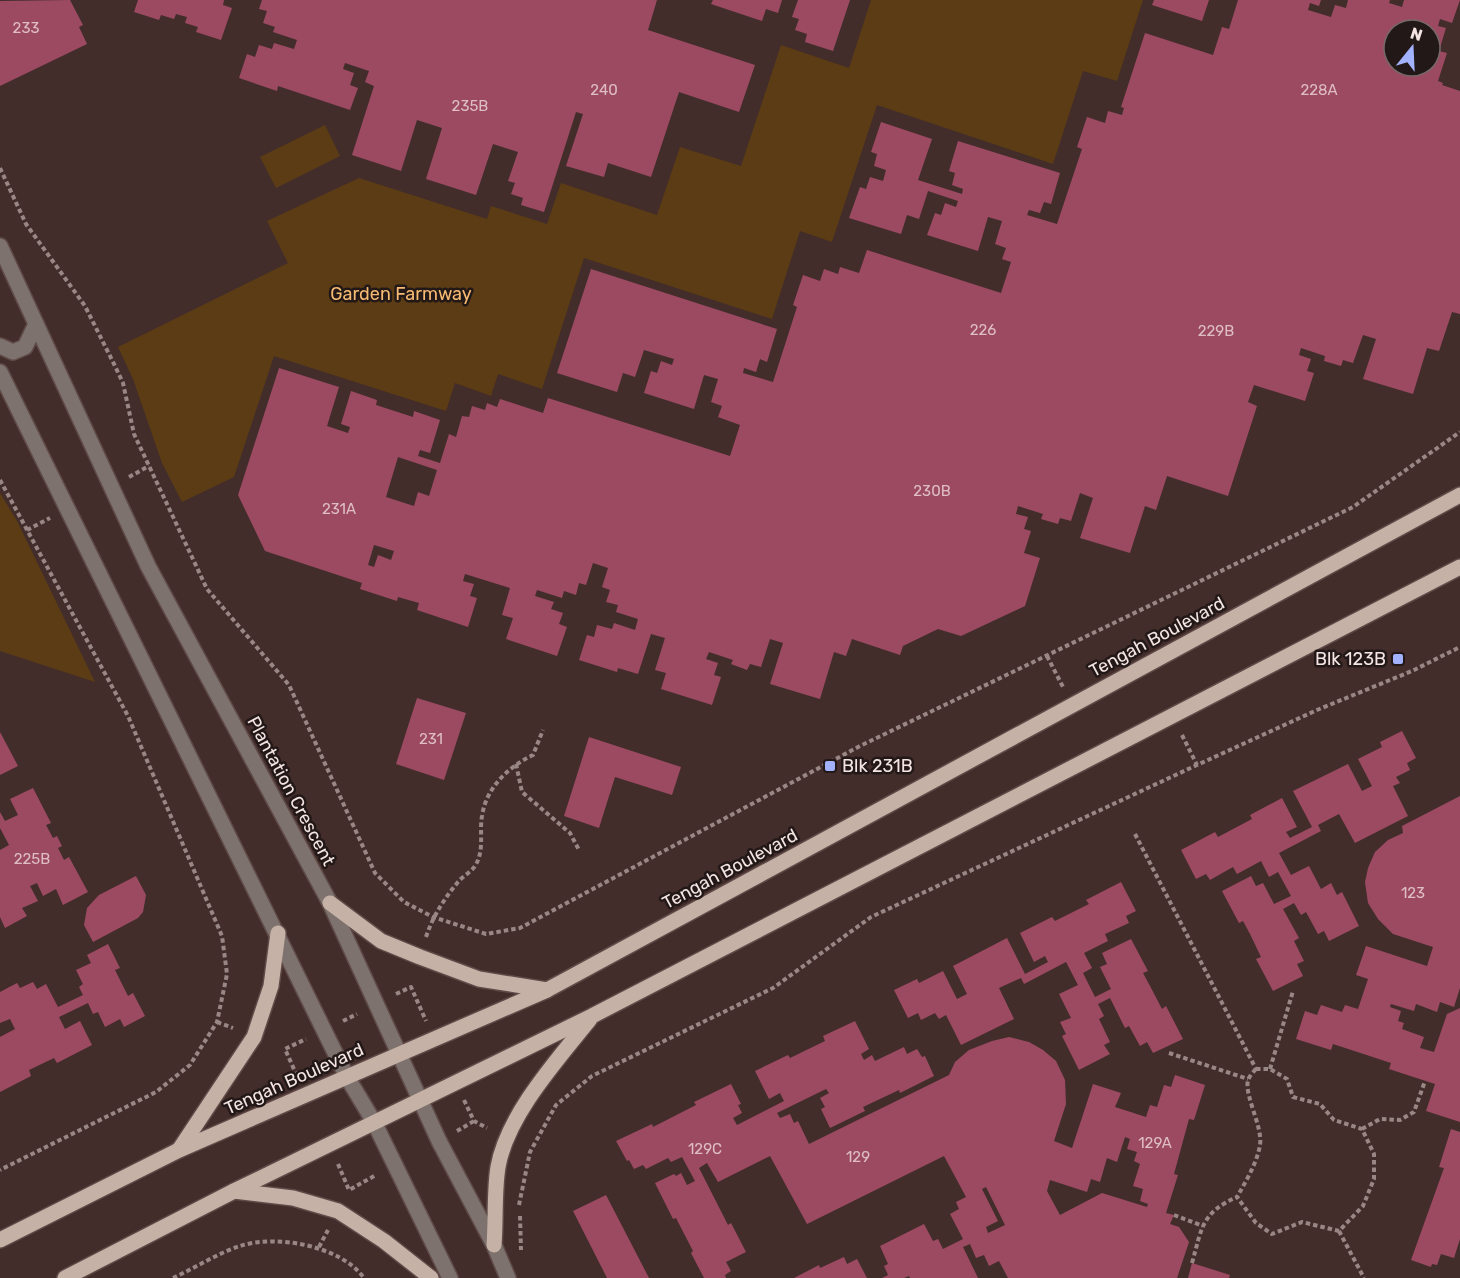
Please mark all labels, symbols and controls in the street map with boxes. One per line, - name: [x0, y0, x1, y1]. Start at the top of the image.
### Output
- north arrow: [1382, 18, 1442, 78]
- house number: 233: [13, 19, 39, 37]
- text: N: [1408, 23, 1425, 45]
- house number: 240: [590, 81, 618, 99]
- house number: 228A: [1300, 81, 1338, 99]
- house number: 235B: [452, 97, 488, 115]
- park label: Garden Farmway: [330, 283, 472, 305]
- house number: 226: [970, 321, 996, 339]
- house number: 229B: [1198, 322, 1234, 340]
- house number: 230B: [913, 482, 951, 500]
- house number: 231A: [322, 500, 356, 518]
- street label: Tengah Boulevard: [1086, 592, 1228, 682]
- place label: Blk 123B: [1315, 648, 1386, 670]
- marker: Blk 123B: [1391, 652, 1405, 666]
- street label: Plantation Crescent: [242, 712, 340, 870]
- house number: 231: [419, 730, 443, 748]
- place label: Blk 231B: [842, 755, 913, 777]
- marker: Blk 231B: [823, 759, 837, 773]
- street label: Tengah Boulevard: [659, 824, 801, 914]
- house number: 225B: [14, 850, 50, 868]
- house number: 123: [1401, 884, 1425, 902]
- street label: Tengah Boulevard: [221, 1038, 367, 1120]
- house number: 129A: [1138, 1134, 1172, 1152]
- house number: 129C: [688, 1140, 722, 1158]
- house number: 129: [846, 1148, 870, 1166]

